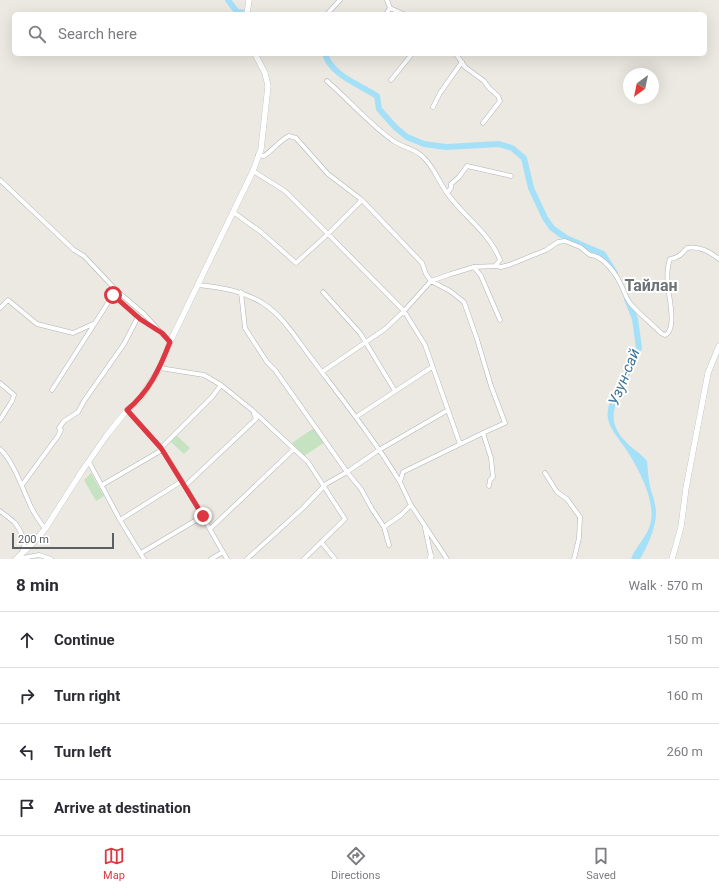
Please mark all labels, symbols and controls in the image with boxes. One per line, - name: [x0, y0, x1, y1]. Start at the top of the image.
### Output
- search box: [12, 12, 707, 56]
- icon: search: [26, 23, 48, 45]
- text: Search here: [58, 25, 137, 43]
- north arrow: [623, 68, 659, 104]
- district label: Тайлан: [624, 276, 678, 295]
- route start: [104, 286, 122, 304]
- water label: Узун-сай: [605, 346, 643, 408]
- route end: [194, 507, 212, 525]
- scale bar: [12, 531, 114, 550]
- text: 200 m: [18, 533, 49, 546]
- text: 8 min: [16, 575, 59, 595]
- text: Walk · 570 m: [628, 578, 703, 593]
- icon: ahead: [16, 629, 38, 651]
- text: Continue: [54, 631, 115, 649]
- text: 150 m: [666, 632, 703, 647]
- icon: right: [16, 685, 38, 707]
- text: Turn right: [54, 687, 120, 705]
- text: 160 m: [666, 688, 703, 703]
- icon: left: [16, 741, 38, 763]
- text: Turn left: [54, 743, 111, 761]
- text: 260 m: [666, 744, 703, 759]
- icon: arrive: [16, 797, 38, 819]
- text: Arrive at destination: [54, 799, 191, 817]
- tab: Map: [103, 845, 125, 882]
- tab: Directions: [331, 845, 380, 882]
- tab: Saved: [586, 845, 616, 882]

